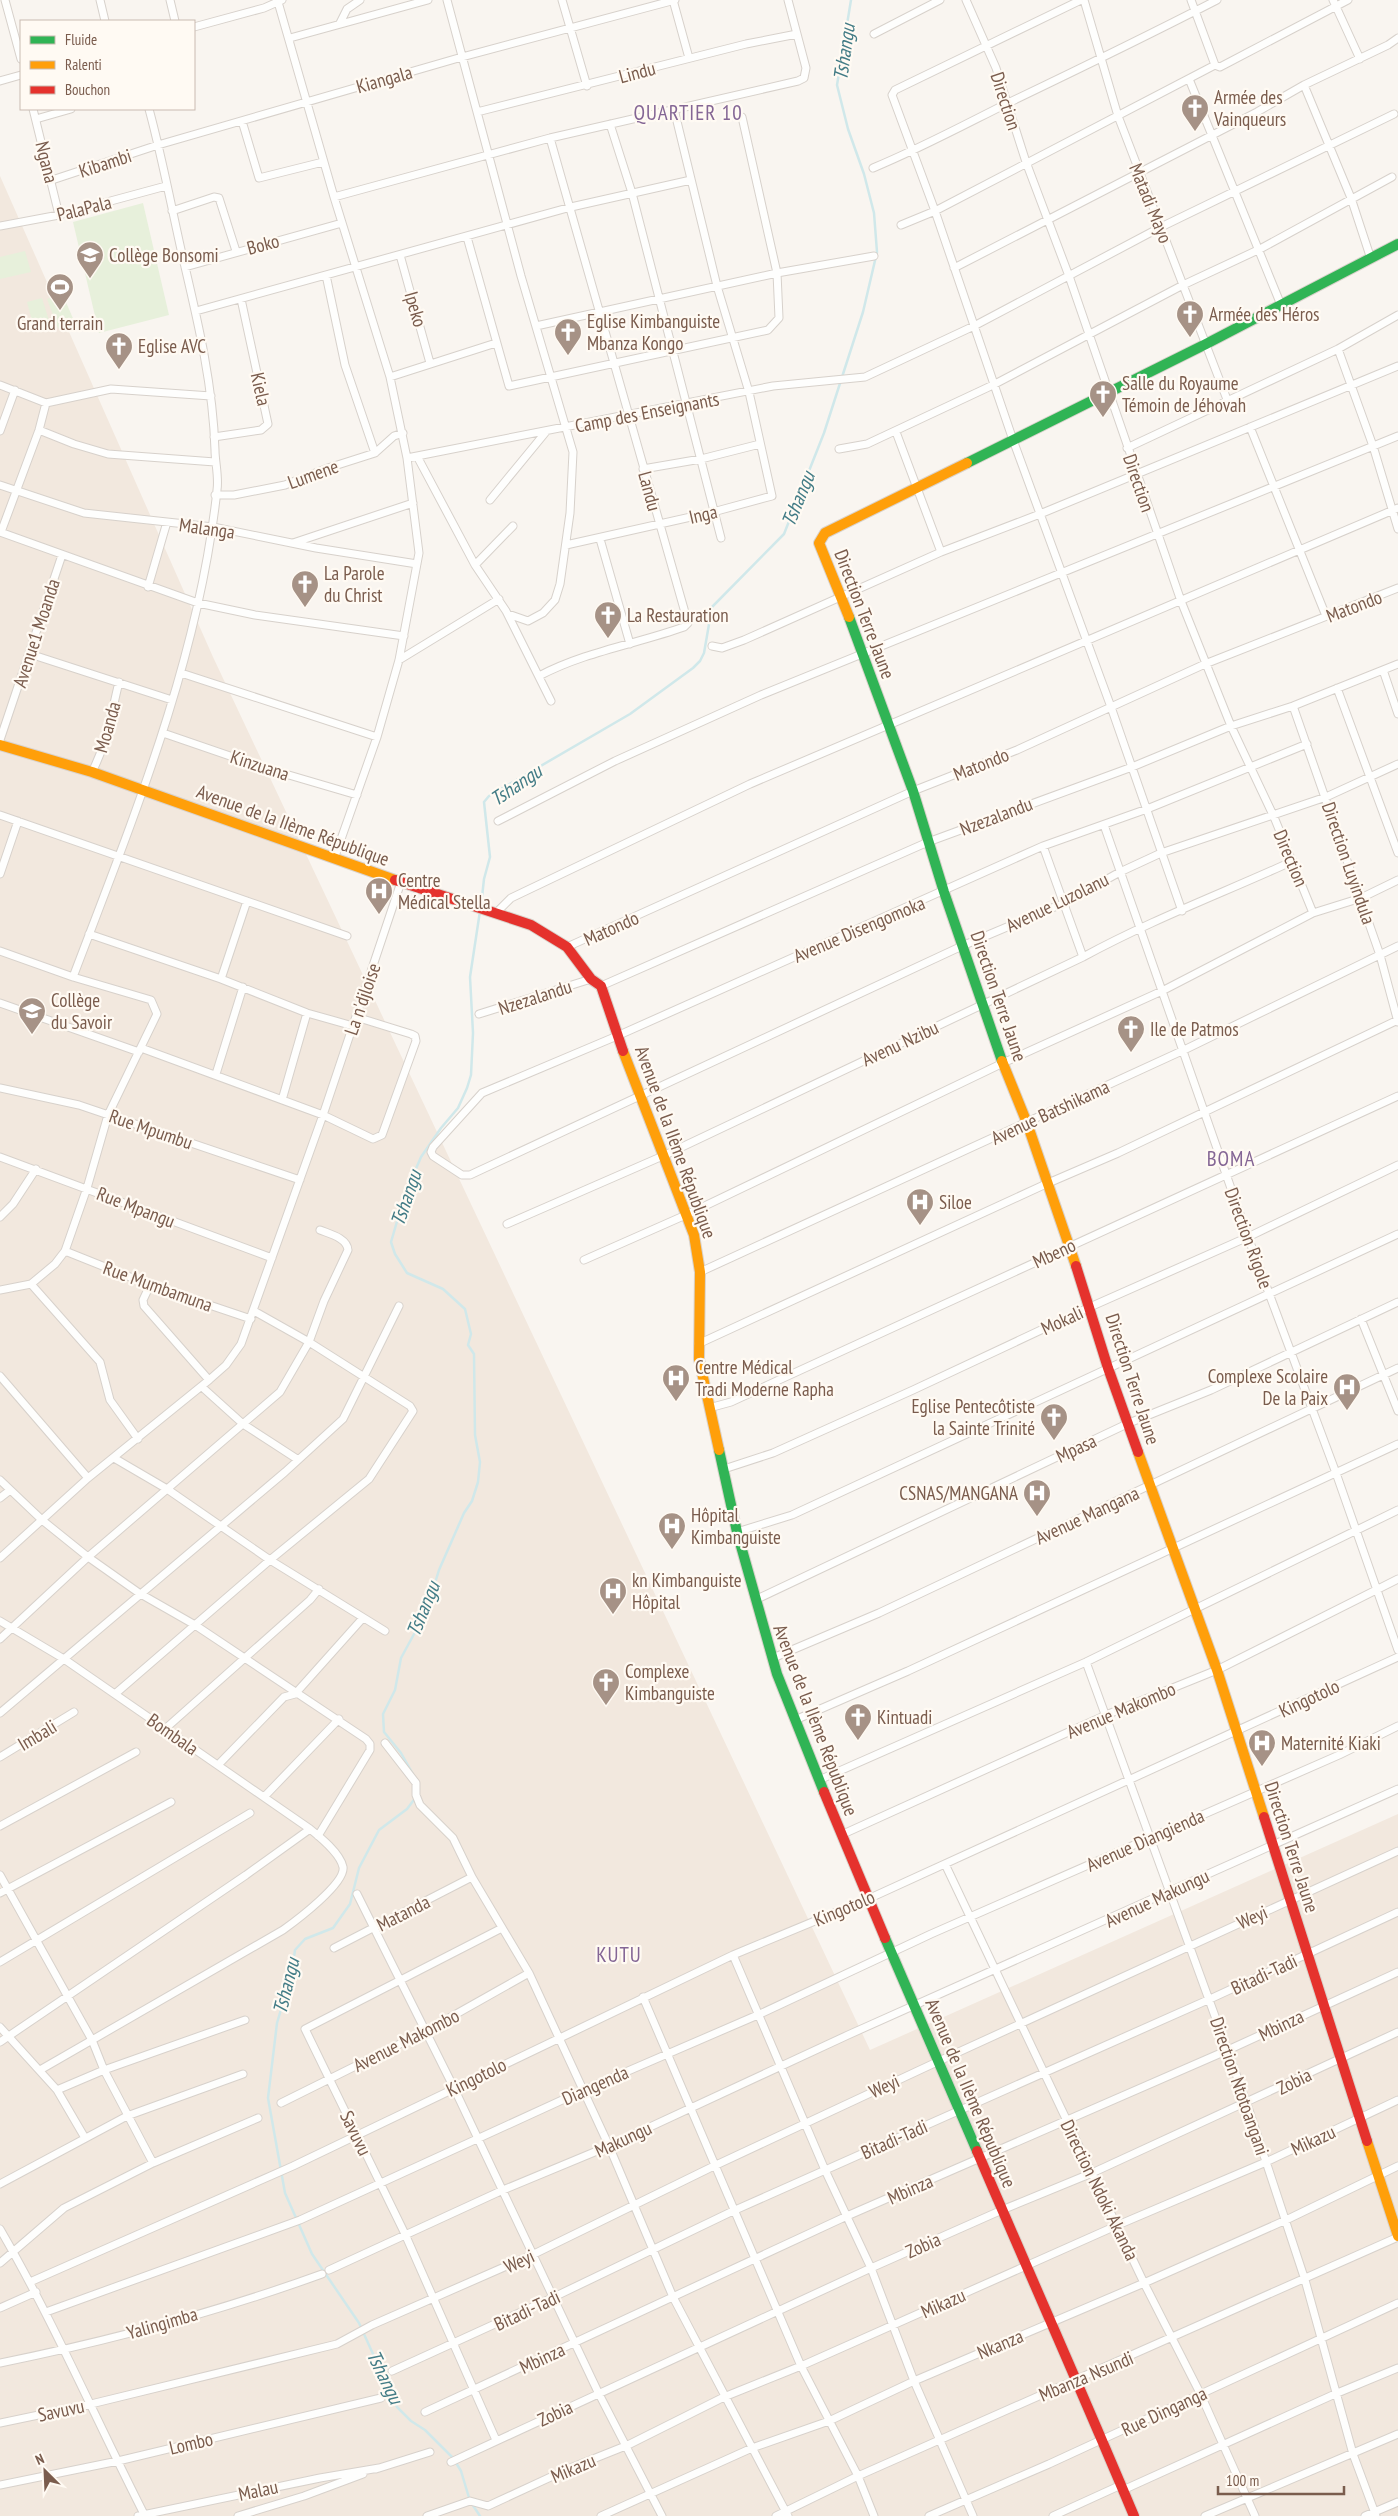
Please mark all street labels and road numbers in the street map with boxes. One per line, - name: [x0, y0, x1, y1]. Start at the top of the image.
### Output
- street label: Lindu: [616, 56, 658, 88]
- street label: Kiangala: [353, 60, 415, 98]
- street label: Direction: [985, 69, 1027, 133]
- street label: Ngana: [30, 139, 64, 185]
- street label: Kibambi: [76, 143, 134, 183]
- street label: Matadi Mayo: [1124, 160, 1178, 246]
- street label: PalaPala: [54, 190, 114, 226]
- street label: Boko: [244, 228, 282, 260]
- street label: Ipeko: [400, 288, 432, 330]
- street label: Kiela: [246, 370, 276, 408]
- street label: Camp des Enseignants: [573, 386, 721, 438]
- street label: Direction: [1118, 451, 1160, 515]
- street label: Lumene: [284, 454, 342, 494]
- street label: Landu: [633, 469, 667, 513]
- street label: Inga: [686, 499, 720, 529]
- street label: Malanga: [178, 512, 236, 544]
- street label: Direction Terre Jaune: [829, 546, 901, 682]
- street label: Avenue1 Moanda: [7, 576, 65, 690]
- street label: Matondo: [1323, 584, 1385, 628]
- street label: Moanda: [88, 699, 126, 755]
- street label: Matondo: [950, 742, 1012, 786]
- street label: Kinzuana: [228, 744, 292, 786]
- street label: Avenue de la IIème République: [194, 779, 393, 871]
- street label: Nzezalandu: [956, 791, 1036, 841]
- street label: Direction Luyindula: [1317, 799, 1381, 927]
- street label: Direction: [1268, 826, 1314, 890]
- street label: Avenue Luzolanu: [1002, 867, 1112, 937]
- street label: Avenue Disengomoka: [790, 890, 928, 968]
- street label: Matondo: [580, 905, 642, 951]
- street label: Direction Terre Jaune: [965, 928, 1033, 1065]
- street label: La n'djloise: [339, 960, 386, 1038]
- street label: Nzezalandu: [495, 974, 575, 1020]
- street label: Avenu Nzibu: [858, 1015, 942, 1071]
- street label: Avenue de la IIème République: [630, 1043, 722, 1242]
- street label: Avenue Batshikama: [987, 1074, 1113, 1150]
- street label: Rue Mpumbu: [106, 1104, 196, 1154]
- street label: Rue Mpangu: [93, 1181, 179, 1233]
- street label: Direction Rigole: [1220, 1184, 1278, 1292]
- street label: Mbeno: [1029, 1233, 1079, 1273]
- street label: Rue Mumbamuna: [100, 1255, 216, 1317]
- street label: Mokali: [1037, 1300, 1087, 1340]
- street label: Direction Terre Jaune: [1100, 1310, 1166, 1448]
- street label: Mpasa: [1052, 1428, 1100, 1468]
- street label: Avenue Mangana: [1031, 1480, 1143, 1550]
- street label: Avenue de la IIème République: [768, 1621, 864, 1819]
- street label: Kingotolo: [1275, 1674, 1343, 1722]
- street label: Avenue Makombo: [1063, 1676, 1179, 1744]
- street label: Bombala: [143, 1708, 203, 1760]
- street label: Imbali: [13, 1714, 61, 1756]
- street label: Direction Terre Jaune: [1259, 1778, 1325, 1916]
- street label: Avenue Diangienda: [1082, 1803, 1208, 1877]
- street label: Avenue Makungu: [1101, 1863, 1213, 1933]
- street label: Kingotolo: [810, 1884, 878, 1932]
- street label: Matanda: [372, 1889, 434, 1937]
- street label: Weyi: [1233, 1900, 1271, 1934]
- street label: Bitadi-Tadi: [1227, 1948, 1301, 2000]
- street label: Avenue de la IIème République: [920, 1995, 1022, 2191]
- street label: Avenue Makombo: [349, 2003, 463, 2077]
- street label: Mbinza: [1254, 2004, 1308, 2046]
- street label: Direction Ntotoangani: [1205, 2014, 1275, 2158]
- street label: Kingotolo: [442, 2052, 510, 2102]
- street label: Diangenda: [558, 2060, 632, 2110]
- street label: Zobia: [1273, 2062, 1315, 2100]
- street label: Weyi: [865, 2069, 903, 2103]
- street label: Savuvu: [335, 2107, 377, 2159]
- street label: Bitadi-Tadi: [857, 2114, 931, 2164]
- street label: Makungu: [591, 2115, 655, 2163]
- street label: Direction Ndoki Akanda: [1056, 2116, 1144, 2264]
- street label: Mikazu: [1287, 2119, 1339, 2161]
- street label: Mbinza: [884, 2168, 936, 2210]
- street label: Zobia: [902, 2227, 944, 2263]
- street label: Weyi: [500, 2244, 538, 2278]
- street label: Mikazu: [917, 2283, 969, 2323]
- street label: Bitadi-Tadi: [490, 2284, 564, 2336]
- street label: Yalingimba: [124, 2301, 200, 2345]
- street label: Nkanza: [973, 2324, 1027, 2364]
- street label: Mbinza: [516, 2337, 568, 2379]
- street label: Mbanza Nsundi: [1035, 2345, 1137, 2407]
- street label: Rue Dinganga: [1117, 2381, 1211, 2441]
- street label: Savuvu: [36, 2393, 86, 2427]
- street label: Zobia: [534, 2395, 576, 2431]
- street label: Lombo: [167, 2426, 215, 2460]
- street label: Mikazu: [547, 2448, 599, 2488]
- street label: Malau: [236, 2474, 280, 2506]

